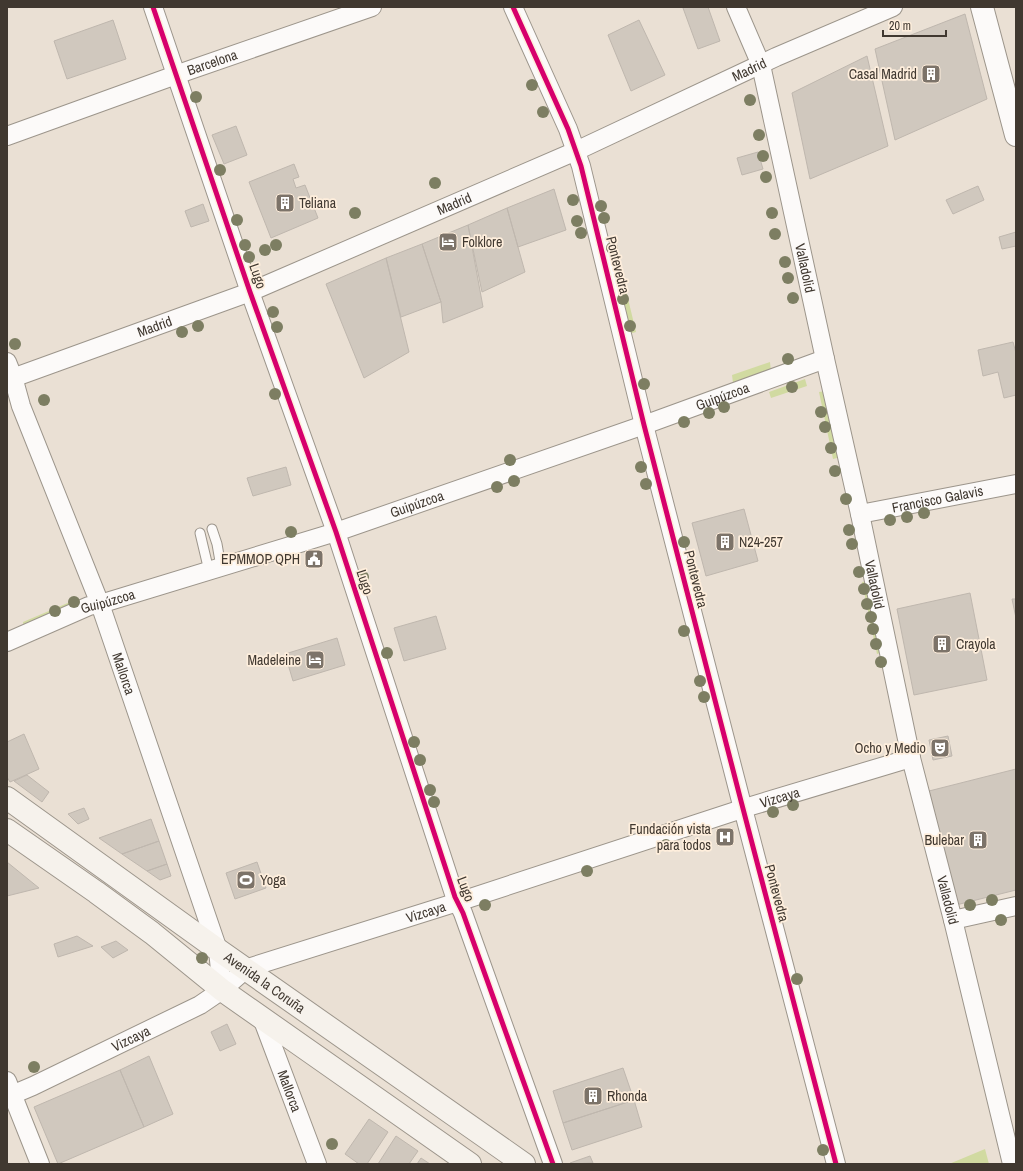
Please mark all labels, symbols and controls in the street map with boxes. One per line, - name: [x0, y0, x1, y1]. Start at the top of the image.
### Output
- scale bar: [883, 12, 946, 38]
- text: 20 m: [889, 18, 911, 34]
- street label: Barcelona: [185, 45, 240, 79]
- street label: Madrid: [729, 54, 769, 85]
- building icon: Casal Madrid: [920, 63, 942, 85]
- place label: Casal Madrid: [849, 65, 917, 83]
- street label: Madrid: [434, 188, 474, 219]
- building icon: Teliana: [274, 192, 296, 214]
- place label: Teliana: [299, 194, 337, 212]
- hotel icon: Folklore: [437, 231, 459, 253]
- place label: Folklore: [462, 233, 502, 251]
- street label: Pontevedra: [602, 234, 634, 296]
- street label: Valladolid: [791, 242, 819, 294]
- street label: Lugo: [245, 261, 271, 291]
- street label: Madrid: [135, 312, 174, 341]
- street label: Guipúzcoa: [693, 378, 752, 414]
- street label: Francisco Galavis: [890, 481, 985, 517]
- street label: Guipúzcoa: [388, 486, 447, 522]
- building icon: N24-257: [714, 531, 736, 553]
- place label: N24-257: [739, 533, 783, 551]
- public building icon: EPMMOP QPH: [303, 548, 325, 570]
- street label: Pontevedra: [680, 548, 712, 610]
- place label: EPMMOP QPH: [221, 550, 300, 568]
- street label: Valladolid: [861, 558, 889, 611]
- street label: Lugo: [352, 567, 378, 597]
- street label: Guipúzcoa: [78, 585, 138, 618]
- building icon: Crayola: [931, 633, 953, 655]
- place label: Crayola: [956, 635, 996, 653]
- hotel icon: Madeleine: [304, 649, 326, 671]
- street label: Mallorca: [108, 650, 139, 698]
- place label: Madeleine: [247, 651, 301, 669]
- theatre icon: Ocho y Medio: [929, 737, 951, 759]
- place label: Ocho y Medio: [855, 739, 926, 757]
- street label: Vizcaya: [758, 783, 802, 812]
- place label: Fundación vista para todos: [629, 820, 712, 854]
- hospital icon: Fundación vista para todos: [714, 826, 736, 848]
- building icon: Bulebar: [967, 829, 989, 851]
- place label: Bulebar: [924, 831, 964, 849]
- street label: Pontevedra: [761, 862, 793, 924]
- sports icon: Yoga: [235, 869, 257, 891]
- place label: Yoga: [260, 871, 287, 889]
- street label: Lugo: [453, 874, 479, 904]
- street label: Valladolid: [933, 874, 963, 926]
- street label: Vizcaya: [404, 897, 449, 927]
- street label: Avenida la Coruña: [220, 947, 309, 1017]
- street label: Vizcaya: [109, 1021, 154, 1056]
- street label: Mallorca: [273, 1067, 306, 1115]
- building icon: Rhonda: [582, 1085, 604, 1107]
- place label: Rhonda: [607, 1087, 648, 1105]

